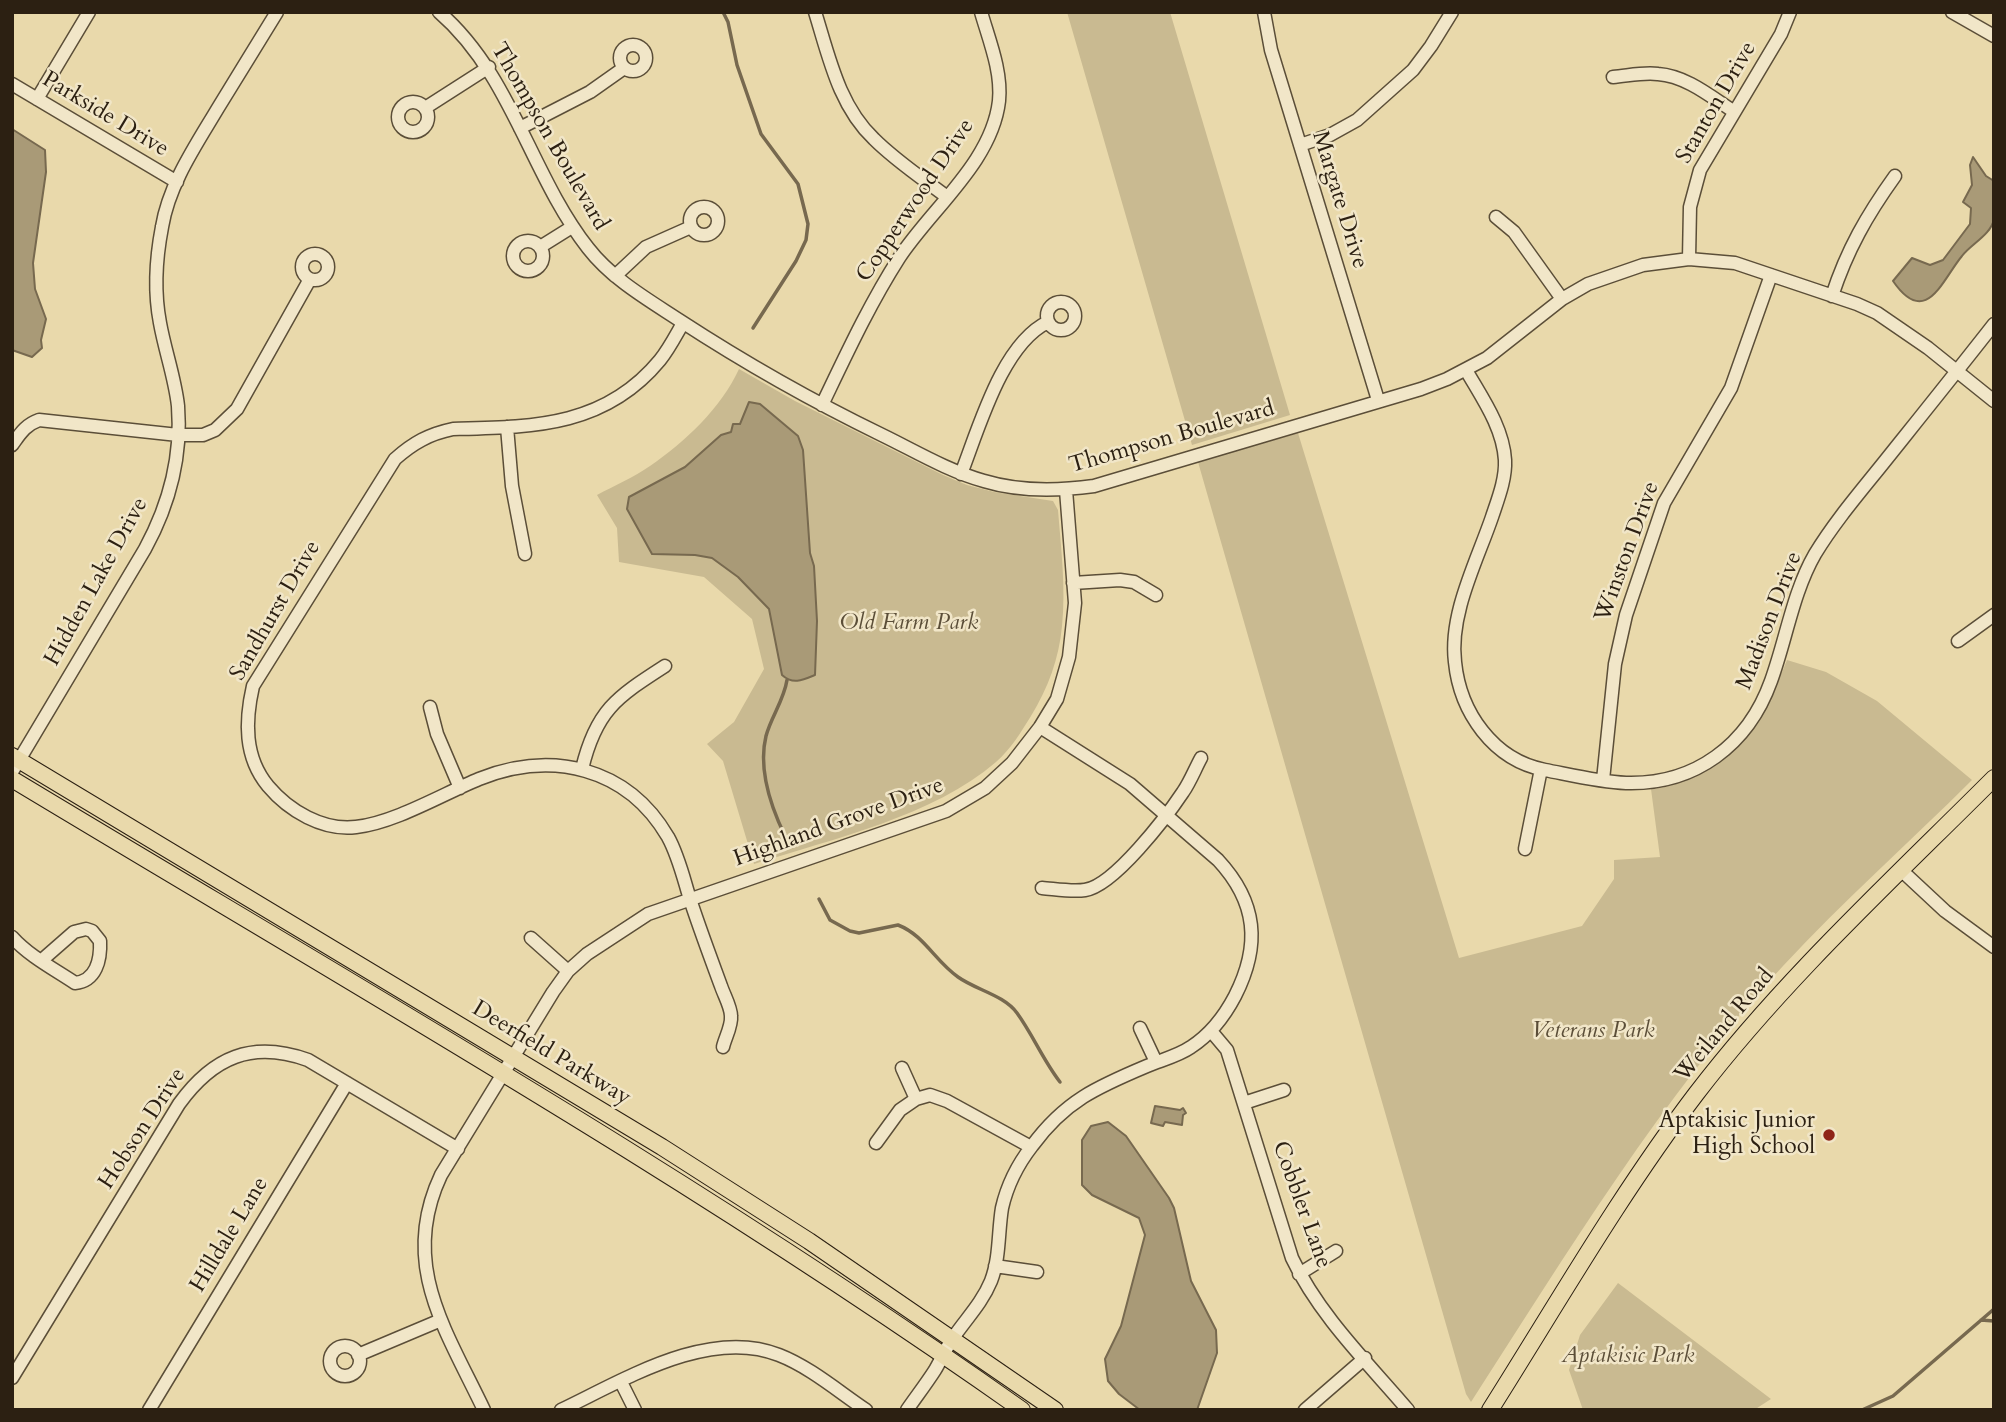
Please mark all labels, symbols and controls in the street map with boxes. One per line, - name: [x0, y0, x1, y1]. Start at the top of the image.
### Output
- street label: Stanton Drive: [1671, 37, 1763, 169]
- street label: Thompson Boulevard: [484, 38, 614, 236]
- street label: Parkside Drive: [37, 66, 173, 164]
- street label: Copperwood Drive: [851, 114, 981, 288]
- street label: Margate Drive: [1305, 128, 1373, 272]
- street label: Thompson Boulevard: [1066, 395, 1278, 481]
- street label: Winston Drive: [1590, 478, 1666, 626]
- street label: Hidden Lake Drive: [39, 493, 155, 671]
- street label: Sandhurst Drive: [225, 536, 327, 686]
- street label: Madison Drive: [1731, 548, 1809, 694]
- park label: Old Farm Park: [840, 610, 978, 638]
- street label: Highland Grove Drive: [730, 772, 948, 874]
- street label: Weiland Road: [1669, 963, 1781, 1089]
- street label: Deerfield Parkway: [467, 996, 635, 1112]
- park label: Veterans Park: [1531, 1018, 1655, 1046]
- street label: Hobson Drive: [94, 1063, 192, 1195]
- place label: Aptakisic Junior High School: [1659, 1108, 1815, 1162]
- marker: Aptakisic Junior High School: [1821, 1127, 1837, 1143]
- street label: Cobbler Lane: [1265, 1138, 1337, 1272]
- street label: Hilldale Lane: [185, 1172, 275, 1298]
- park label: Aptakisic Park: [1562, 1343, 1694, 1371]

